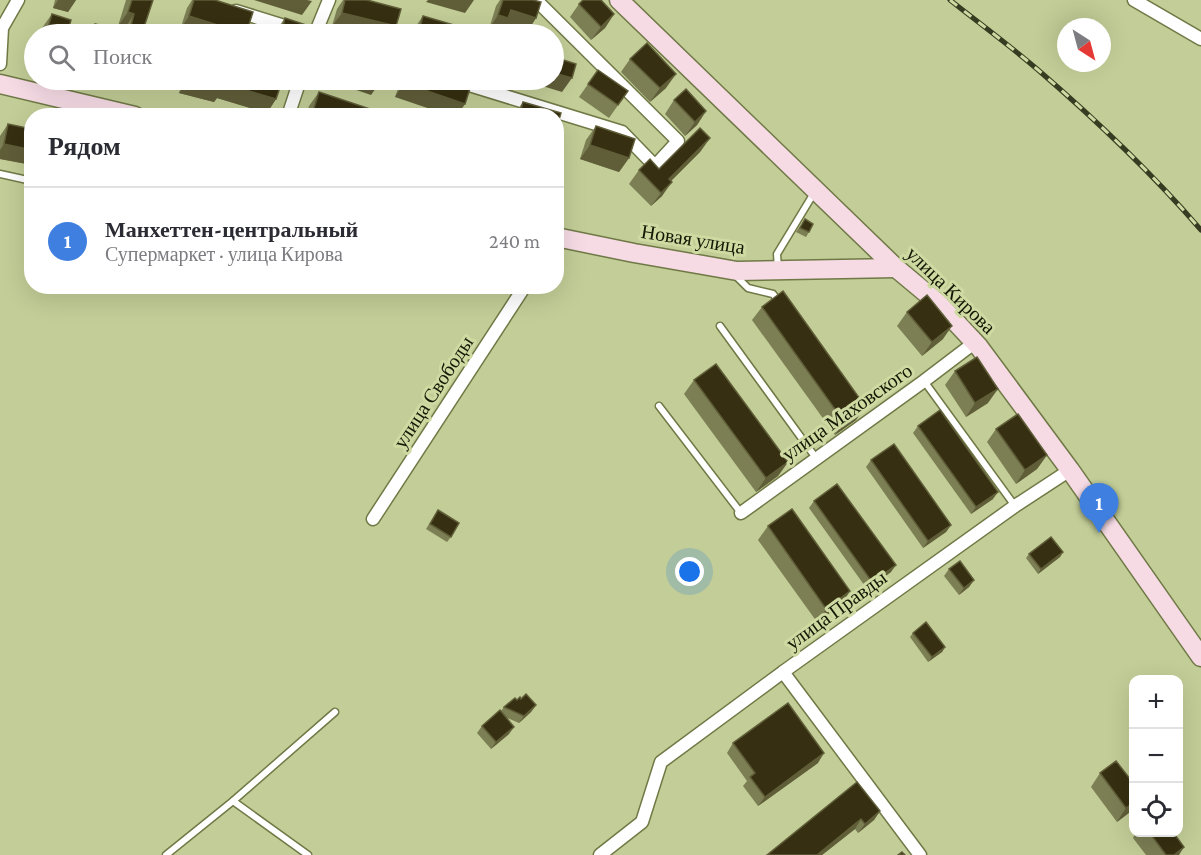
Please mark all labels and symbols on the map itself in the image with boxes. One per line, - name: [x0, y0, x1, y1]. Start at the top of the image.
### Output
- north arrow: [1057, 18, 1111, 72]
- street label: Новая улица: [639, 220, 747, 259]
- street label: улица Кирова: [901, 242, 1000, 339]
- street label: улица Свободы: [389, 332, 478, 453]
- street label: улица Маховского: [778, 359, 917, 466]
- pin: 1: [1080, 484, 1118, 533]
- your location: [675, 557, 704, 586]
- street label: улица Правды: [781, 566, 891, 655]

